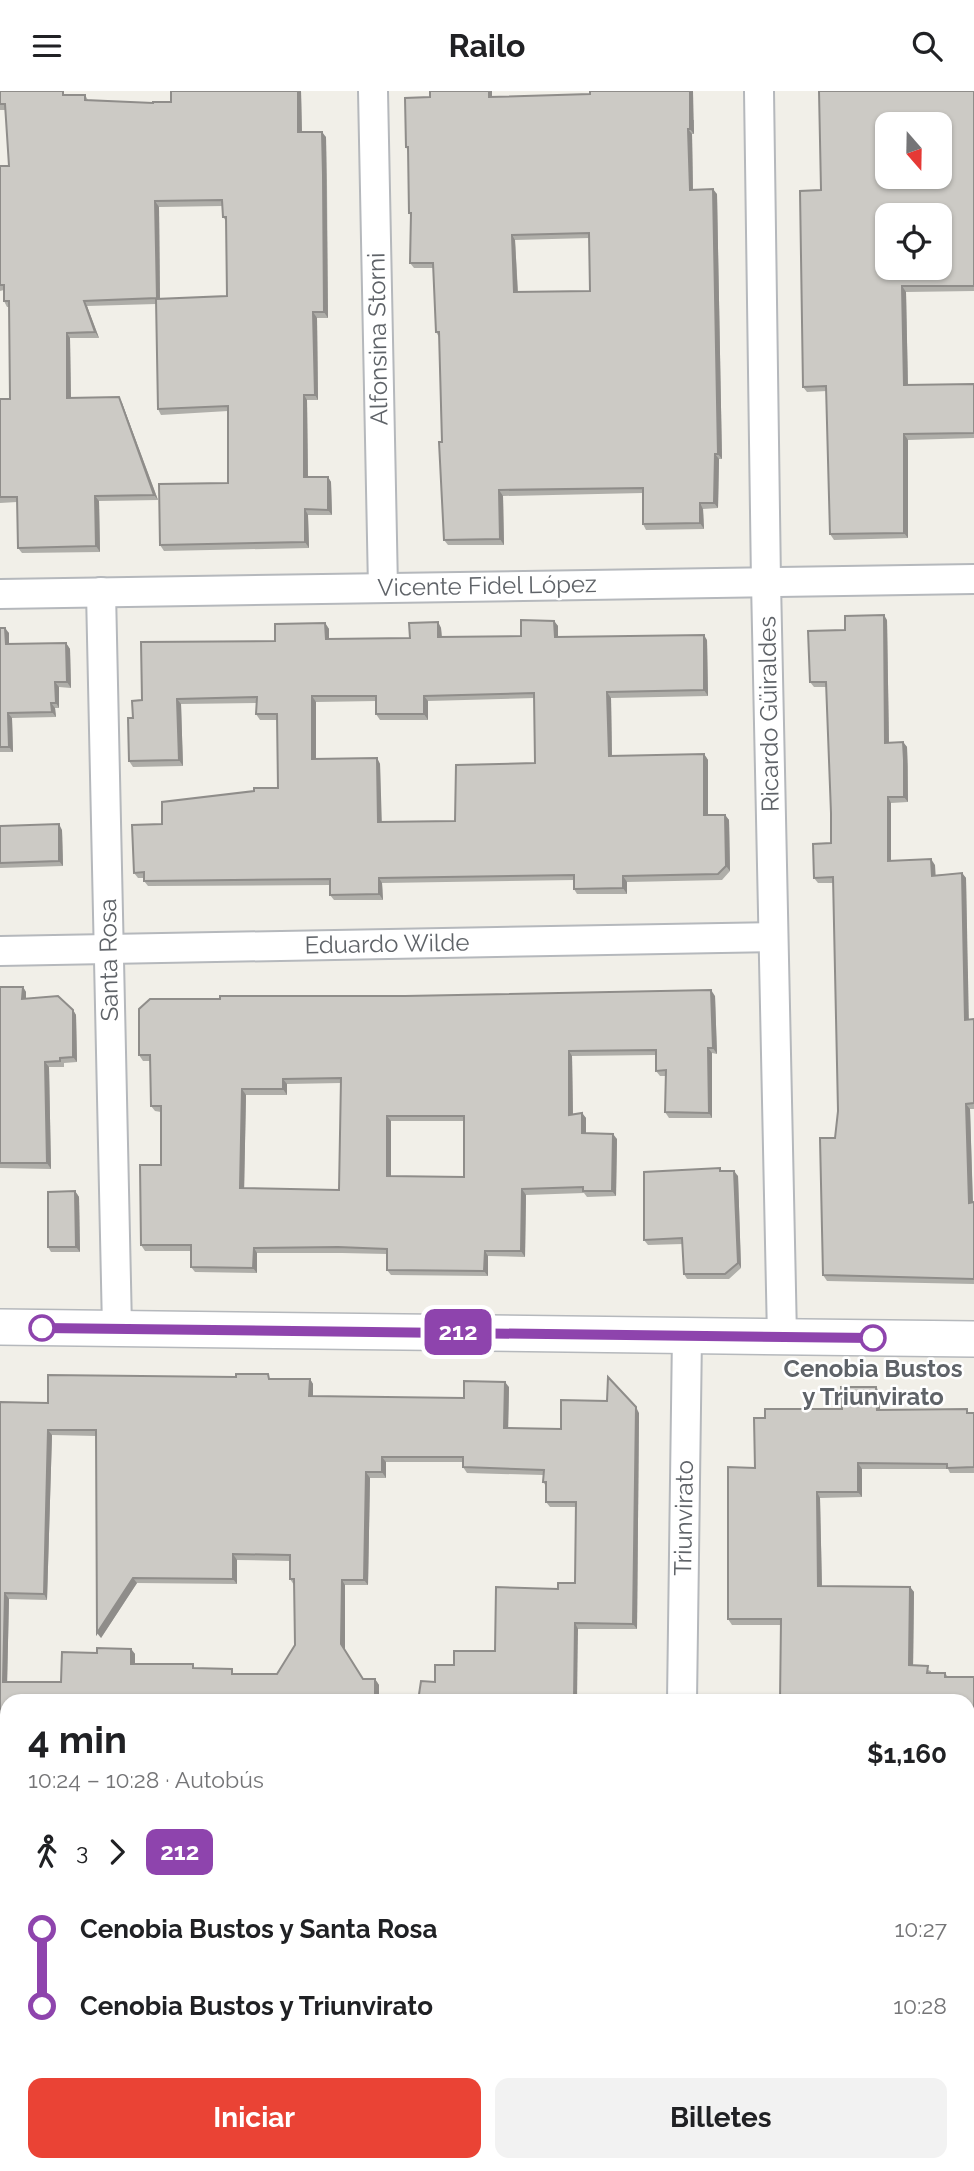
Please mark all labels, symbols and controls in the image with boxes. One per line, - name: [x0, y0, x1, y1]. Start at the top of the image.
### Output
- icon: menu: [28, 27, 66, 65]
- text: Railo: [448, 27, 526, 64]
- icon: search: [908, 27, 946, 65]
- north arrow: [875, 112, 952, 189]
- map controls: [875, 112, 952, 280]
- button: locate: [875, 203, 952, 280]
- street label: Alfonsina Storni: [361, 252, 394, 426]
- street label: Vicente Fidel López: [377, 569, 597, 602]
- street label: Ricardo Güiraldes: [752, 616, 785, 812]
- street label: Santa Rosa: [93, 898, 124, 1022]
- street label: Eduardo Wilde: [304, 928, 470, 959]
- line badge: 212: [418, 1309, 498, 1355]
- unlabelled marker: [29, 1315, 55, 1341]
- text: 212: [439, 1317, 477, 1346]
- marker: Cenobia Bustos y Triunvirato: [860, 1325, 886, 1351]
- place label: Cenobia Bustos y Triunvirato: [783, 1354, 963, 1411]
- street label: Triunvirato: [668, 1460, 699, 1576]
- text: 4 min: [28, 1717, 127, 1762]
- text: $1,160: [867, 1739, 947, 1769]
- text: 10:24 – 10:28 · Autobús: [28, 1766, 264, 1793]
- icon: walk: [28, 1833, 66, 1871]
- icon: forward: [98, 1833, 136, 1871]
- text: 212: [160, 1837, 199, 1866]
- text: 3: [76, 1838, 88, 1865]
- text: Cenobia Bustos y Santa Rosa: [80, 1914, 437, 1944]
- text: 10:27: [894, 1915, 947, 1942]
- text: Cenobia Bustos y Triunvirato: [80, 1991, 433, 2021]
- text: 10:28: [893, 1992, 947, 2019]
- button: Iniciar: [28, 2078, 481, 2158]
- button: Billetes: [495, 2078, 947, 2158]

